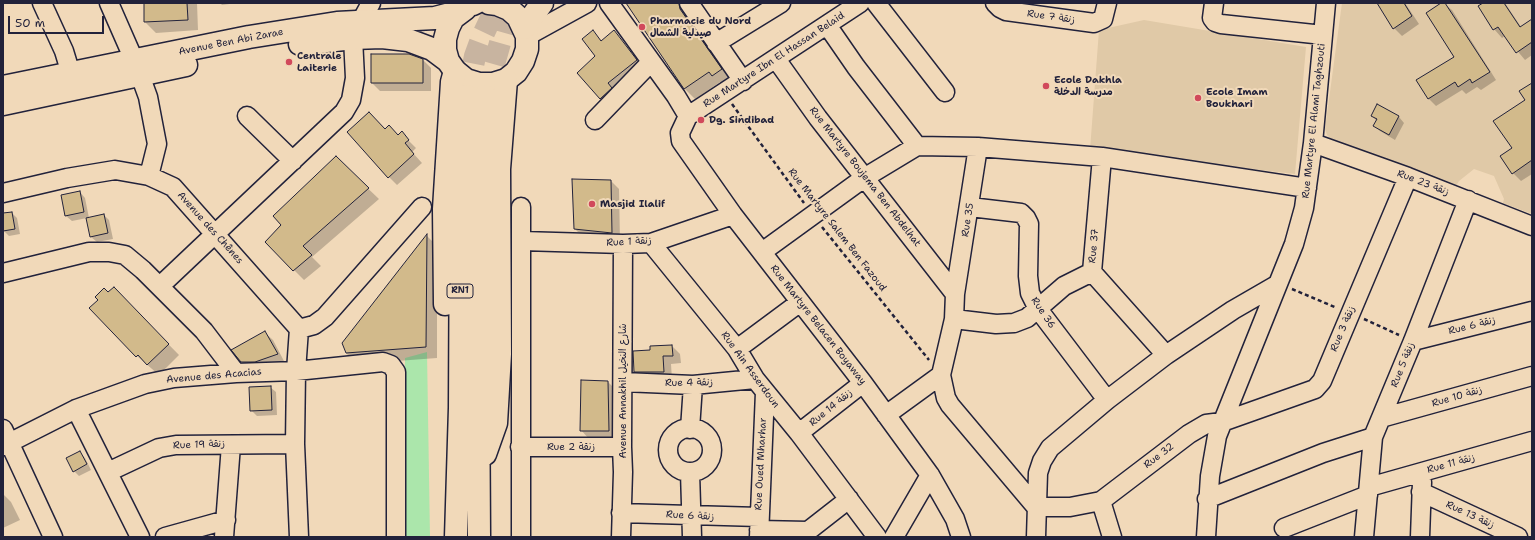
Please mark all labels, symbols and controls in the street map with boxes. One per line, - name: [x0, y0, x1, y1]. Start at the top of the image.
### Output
- scale bar: [10, 8, 106, 34]
- street label: Rue 7 زنقة: [1026, 8, 1076, 26]
- street label: Rue Martyre Ibn El Hassan Belaid: [701, 10, 847, 110]
- text: 50 m: [15, 15, 45, 31]
- place label: Pharmacie du Nord صيدلية الشمال: [650, 15, 751, 38]
- marker: Pharmacie du Nord صيدلية الشمال: [637, 22, 647, 32]
- street label: Avenue Ben Abi Zarae: [177, 26, 285, 58]
- street label: Rue Martyre El Alami Taghzouti: [1300, 43, 1328, 199]
- place label: Centrale Laiterie: [297, 50, 341, 74]
- marker: Centrale Laiterie: [284, 57, 294, 67]
- place label: Ecole Dakhla مدرسة الدخلة: [1054, 74, 1122, 98]
- marker: Ecole Dakhla مدرسة الدخلة: [1041, 81, 1051, 91]
- place label: Ecole Imam Boukhari: [1206, 86, 1268, 110]
- marker: Ecole Imam Boukhari: [1193, 93, 1203, 103]
- street label: Rue Martyre Boujema Ben Abdelhat: [807, 105, 923, 249]
- place label: Dg. Sindibad: [709, 114, 774, 126]
- marker: Dg. Sindibad: [696, 115, 706, 125]
- street label: Rue Martyre Salem Ben Fazoud: [785, 166, 889, 294]
- street label: Rue 23 زنقة: [1395, 168, 1451, 198]
- street label: Avenue des Chênes: [174, 189, 246, 267]
- place label: Masjid Ilalif: [600, 198, 665, 210]
- marker: Masjid Ilalif: [587, 199, 597, 209]
- street label: Rue 35: [959, 202, 977, 238]
- street label: Rue 37: [1087, 228, 1101, 264]
- street label: Rue 1 زنقة: [606, 235, 652, 249]
- street label: Rue Martyre Belacen Boyaway: [767, 263, 869, 387]
- road number: RN1: [447, 284, 473, 298]
- street label: Rue 36: [1028, 295, 1058, 331]
- street label: Rue 3 زنقة: [1328, 304, 1358, 354]
- street label: Rue 6 زنقة: [1447, 314, 1497, 338]
- street label: Avenue Annakhil شارع النخيل: [617, 323, 629, 459]
- street label: Rue Ain Asserdoun: [718, 329, 782, 411]
- street label: Rue 5 زنقة: [1389, 341, 1417, 389]
- street label: Avenue des Acacias: [166, 366, 262, 386]
- street label: Rue 4 زنقة: [665, 377, 713, 389]
- street label: Rue 10 زنقة: [1430, 384, 1484, 410]
- street label: Rue 14 زنقة: [807, 387, 855, 429]
- street label: Rue Oued Mharhar: [753, 417, 769, 511]
- street label: Rue 19 زنقة: [173, 438, 225, 452]
- street label: Rue 2 زنقة: [547, 441, 595, 453]
- street label: Rue 32: [1142, 441, 1176, 471]
- street label: Rue 11 زنقة: [1426, 452, 1476, 476]
- street label: Rue 13 زنقة: [1444, 499, 1496, 531]
- street label: Rue 6 زنقة: [666, 509, 714, 523]

